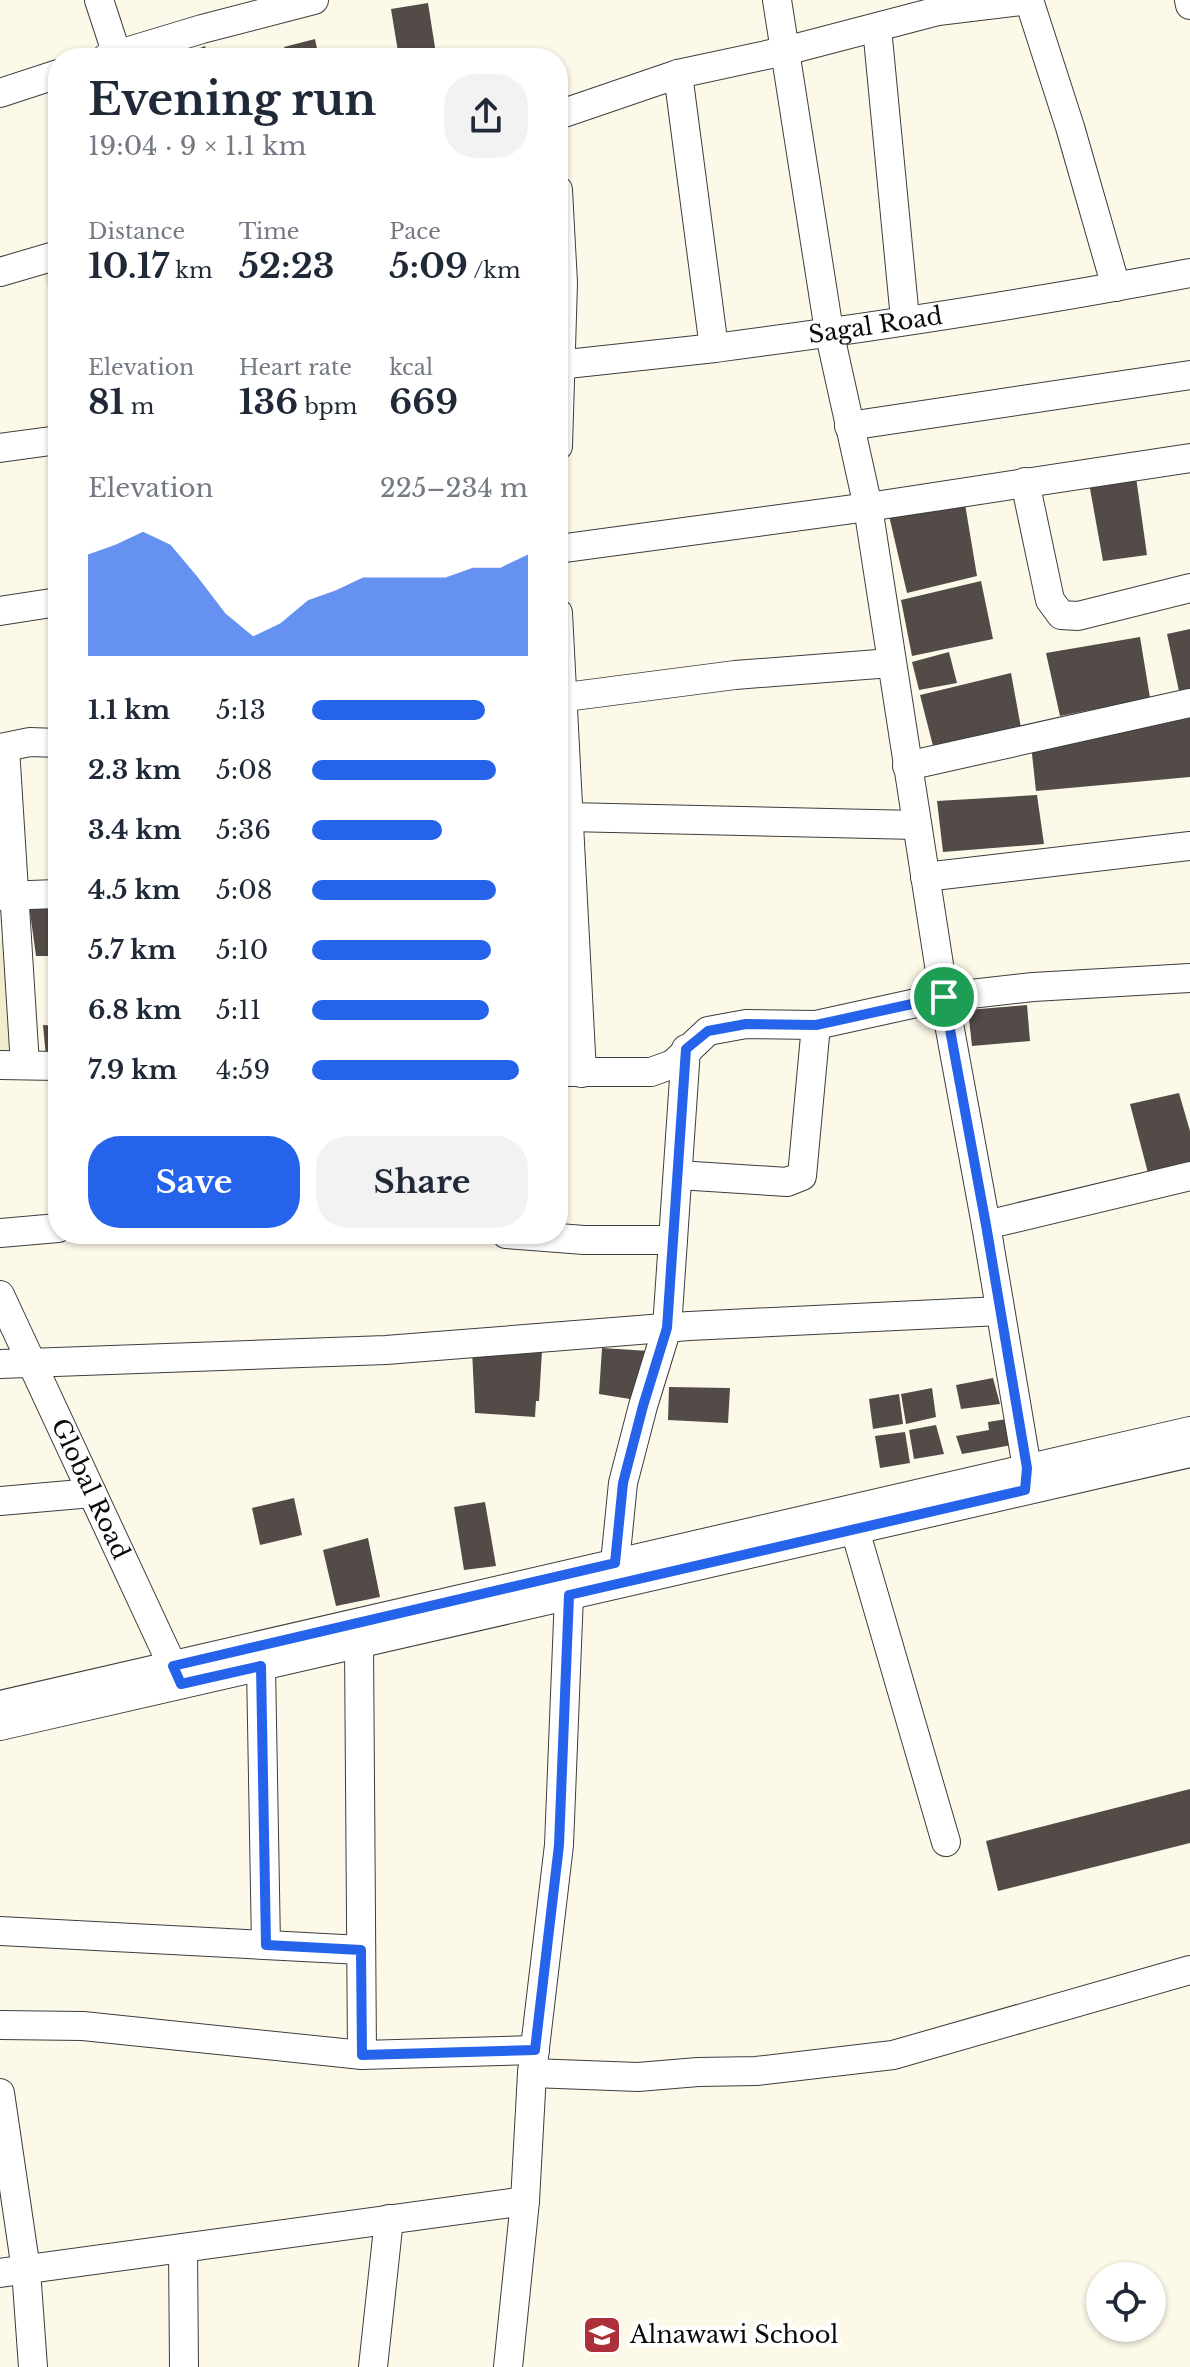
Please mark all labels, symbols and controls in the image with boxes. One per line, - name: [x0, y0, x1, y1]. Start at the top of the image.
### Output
- text: Evening run: [88, 72, 376, 127]
- button: share: [444, 74, 528, 158]
- text: 19:04 · 9 × 1.1 km: [88, 130, 306, 162]
- text: Distance: [88, 218, 185, 245]
- text: Time: [239, 218, 299, 245]
- text: Pace: [389, 218, 441, 245]
- text: 10.17: [88, 245, 169, 287]
- text: 52:23: [239, 245, 334, 287]
- text: 5:09: [389, 245, 468, 287]
- text: km: [169, 257, 213, 284]
- text: /km: [468, 257, 521, 284]
- street label: Sagal Road: [807, 301, 944, 349]
- text: Elevation: [88, 354, 194, 381]
- text: Heart rate: [239, 354, 352, 381]
- text: kcal: [389, 354, 433, 381]
- text: 81: [88, 381, 124, 423]
- text: 136: [239, 381, 298, 423]
- text: 669: [389, 381, 458, 423]
- text: m: [124, 393, 154, 420]
- text: bpm: [298, 393, 357, 420]
- text: Elevation: [88, 472, 214, 504]
- text: 225–234 m: [380, 472, 528, 504]
- text: 1.1 km: [88, 694, 170, 726]
- text: 5:13: [216, 694, 266, 726]
- text: 2.3 km: [88, 754, 181, 786]
- text: 5:08: [216, 754, 273, 786]
- text: 3.4 km: [88, 814, 182, 846]
- text: 5:36: [216, 814, 271, 846]
- text: 4.5 km: [88, 874, 180, 906]
- text: 5:08: [216, 874, 273, 906]
- text: 5.7 km: [88, 934, 176, 966]
- text: 5:10: [216, 934, 268, 966]
- pin: [910, 963, 978, 1031]
- icon: arrive: [922, 975, 966, 1019]
- text: 6.8 km: [88, 994, 182, 1026]
- text: 5:11: [216, 994, 261, 1026]
- text: 7.9 km: [88, 1054, 177, 1086]
- text: 4:59: [216, 1054, 270, 1086]
- button: Save: [88, 1136, 300, 1228]
- button: Share: [316, 1136, 528, 1228]
- street label: Global Road: [46, 1414, 136, 1564]
- map controls: [1086, 2262, 1166, 2342]
- button: locate: [1086, 2262, 1166, 2342]
- school or university icon: Alnawawi School: [581, 2314, 623, 2356]
- place label: Alnawawi School: [629, 2320, 838, 2349]

